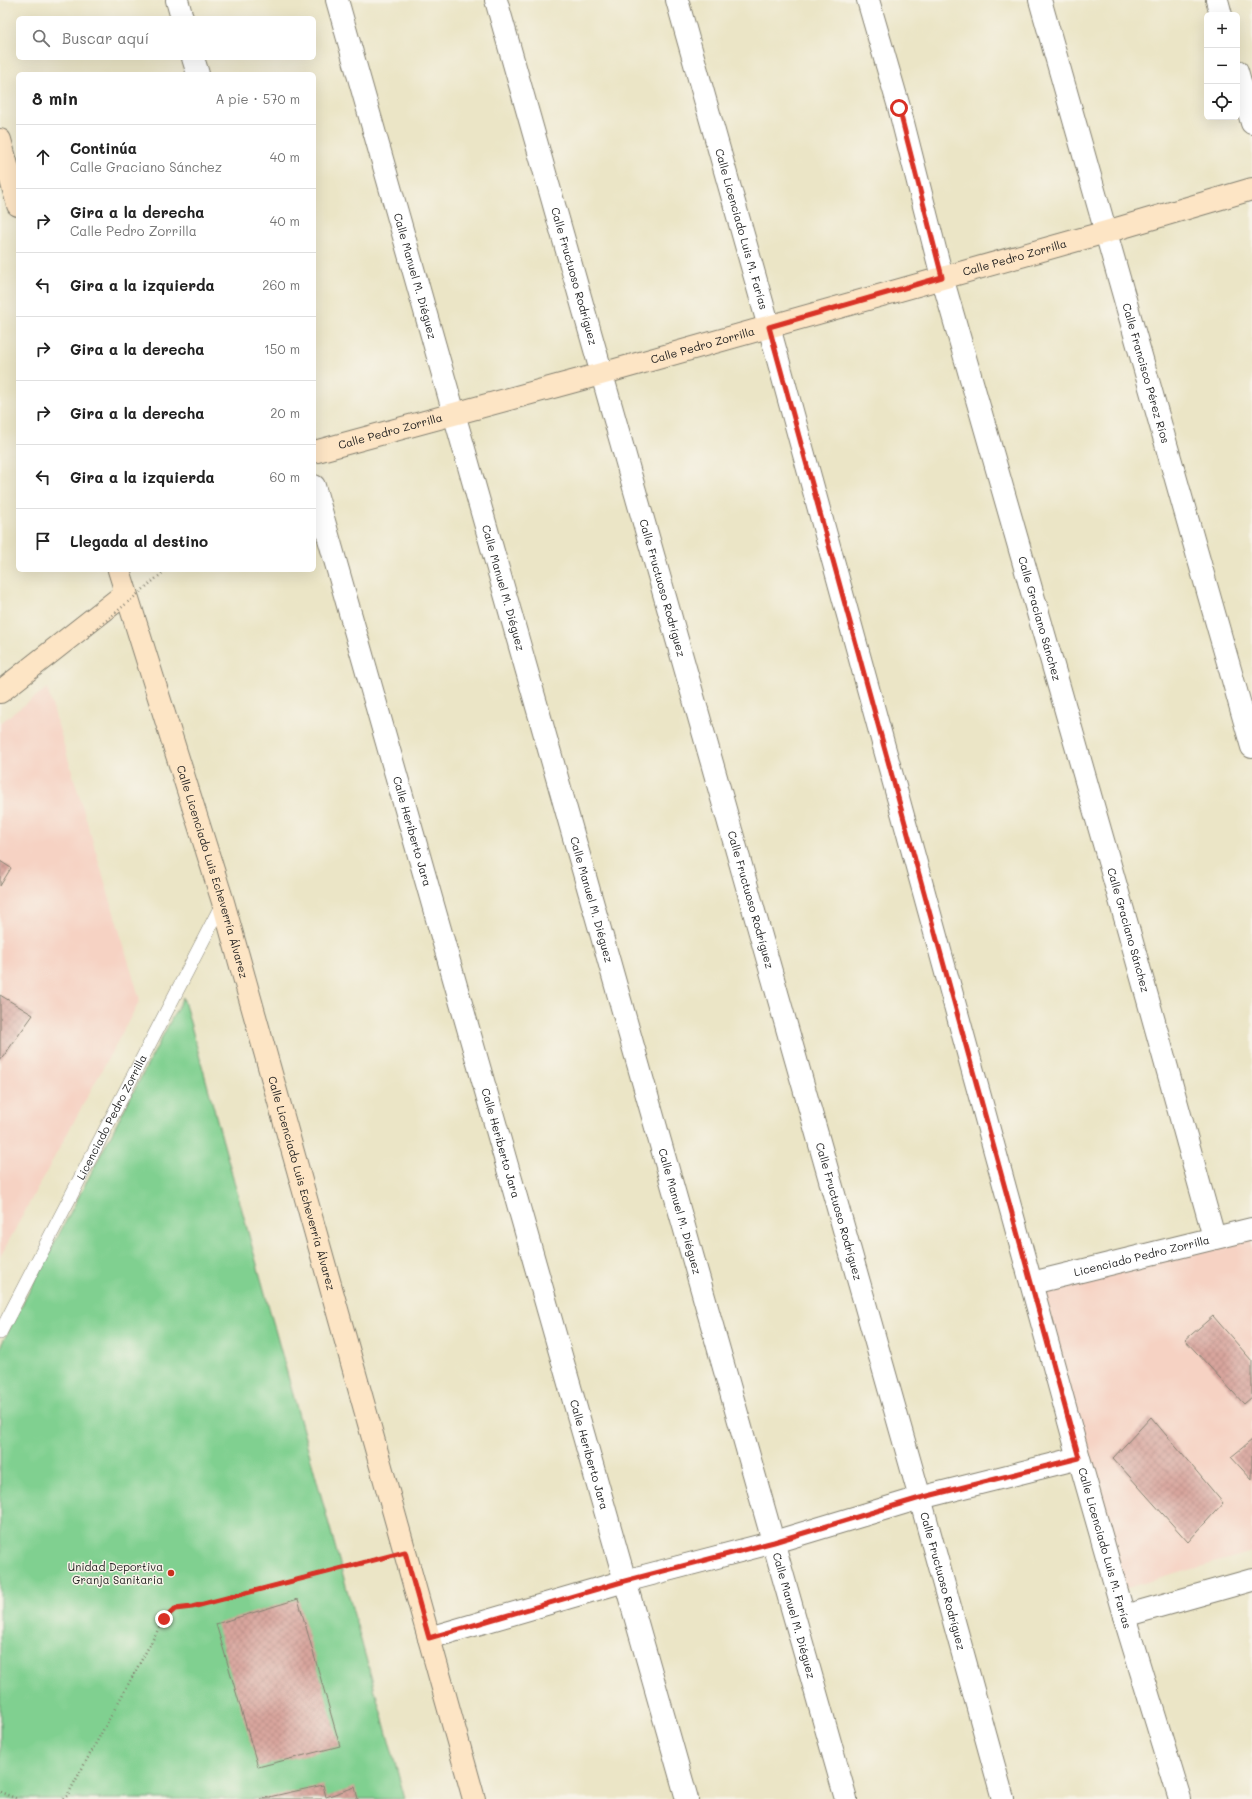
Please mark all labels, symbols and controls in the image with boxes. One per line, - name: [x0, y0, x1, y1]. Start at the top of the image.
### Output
- map controls: [1204, 12, 1240, 120]
- button: +: [1204, 12, 1240, 48]
- search box: [16, 16, 316, 60]
- icon: search: [30, 27, 52, 49]
- text: Buscar aquí: [62, 28, 149, 48]
- button: −: [1204, 48, 1240, 84]
- button: locate: [1204, 84, 1240, 120]
- text: 8 min: [32, 87, 78, 109]
- text: A pie · 570 m: [215, 90, 300, 107]
- route start: [890, 99, 908, 117]
- text: Continúa: [70, 138, 137, 158]
- icon: ahead: [32, 146, 54, 168]
- street label: Calle Licenciado Luis M. Farías: [712, 147, 772, 311]
- text: 40 m: [270, 148, 300, 165]
- text: Calle Graciano Sánchez: [70, 158, 222, 175]
- text: Gira a la derecha: [70, 202, 204, 222]
- street label: Calle Fructuoso Rodríguez: [548, 205, 601, 347]
- icon: right: [32, 210, 54, 232]
- street label: Calle Manuel M. Diéguez: [391, 211, 441, 341]
- text: 40 m: [270, 212, 300, 229]
- text: Calle Pedro Zorrilla: [70, 222, 197, 239]
- street label: Calle Pedro Zorrilla: [961, 235, 1068, 279]
- icon: left: [32, 274, 54, 296]
- text: Gira a la izquierda: [70, 275, 215, 295]
- text: 260 m: [262, 276, 300, 293]
- street label: Calle Francisco Pérez Ríos: [1119, 301, 1173, 445]
- street label: Calle Pedro Zorrilla: [649, 323, 756, 367]
- icon: right: [32, 338, 54, 360]
- text: Gira a la derecha: [70, 339, 204, 359]
- text: 150 m: [264, 340, 300, 357]
- icon: right: [32, 402, 54, 424]
- text: Gira a la derecha: [70, 403, 204, 423]
- text: 20 m: [270, 404, 300, 421]
- street label: Calle Pedro Zorrilla: [336, 409, 444, 452]
- icon: left: [32, 466, 54, 488]
- text: Gira a la izquierda: [70, 467, 215, 487]
- text: 60 m: [270, 468, 300, 485]
- street label: Calle Fructuoso Rodríguez: [636, 517, 690, 658]
- street label: Calle Manuel M. Diéguez: [479, 523, 529, 653]
- icon: arrive: [32, 530, 54, 552]
- text: Llegada al destino: [70, 531, 208, 551]
- street label: Calle Graciano Sánchez: [1015, 554, 1065, 682]
- street label: Calle Licenciado Luis Echeverría Álvarez: [174, 763, 252, 980]
- street label: Calle Heriberto Jara: [390, 774, 435, 888]
- street label: Calle Fructuoso Rodríguez: [724, 829, 778, 970]
- street label: Calle Manuel M. Diéguez: [567, 835, 617, 964]
- street label: Calle Graciano Sánchez: [1104, 866, 1154, 994]
- street label: Licenciado Pedro Zorrilla: [73, 1052, 150, 1182]
- street label: Calle Licenciado Luis Echeverría Álvarez: [265, 1074, 339, 1292]
- street label: Calle Heriberto Jara: [478, 1086, 524, 1200]
- street label: Calle Fructuoso Rodríguez: [813, 1141, 866, 1282]
- street label: Calle Manuel M. Diéguez: [655, 1147, 705, 1276]
- street label: Licenciado Pedro Zorrilla: [1072, 1232, 1211, 1279]
- street label: Calle Heriberto Jara: [567, 1398, 612, 1511]
- street label: Calle Licenciado Luis M. Farías: [1075, 1466, 1135, 1630]
- street label: Calle Fructuoso Rodríguez: [917, 1510, 970, 1652]
- street label: Calle Manuel M. Diéguez: [770, 1551, 820, 1680]
- place label: Unidad Deportiva Granja Sanitaria: [68, 1559, 163, 1587]
- marker: Unidad Deportiva Granja Sanitaria: [166, 1568, 176, 1578]
- route end: [155, 1610, 173, 1628]

